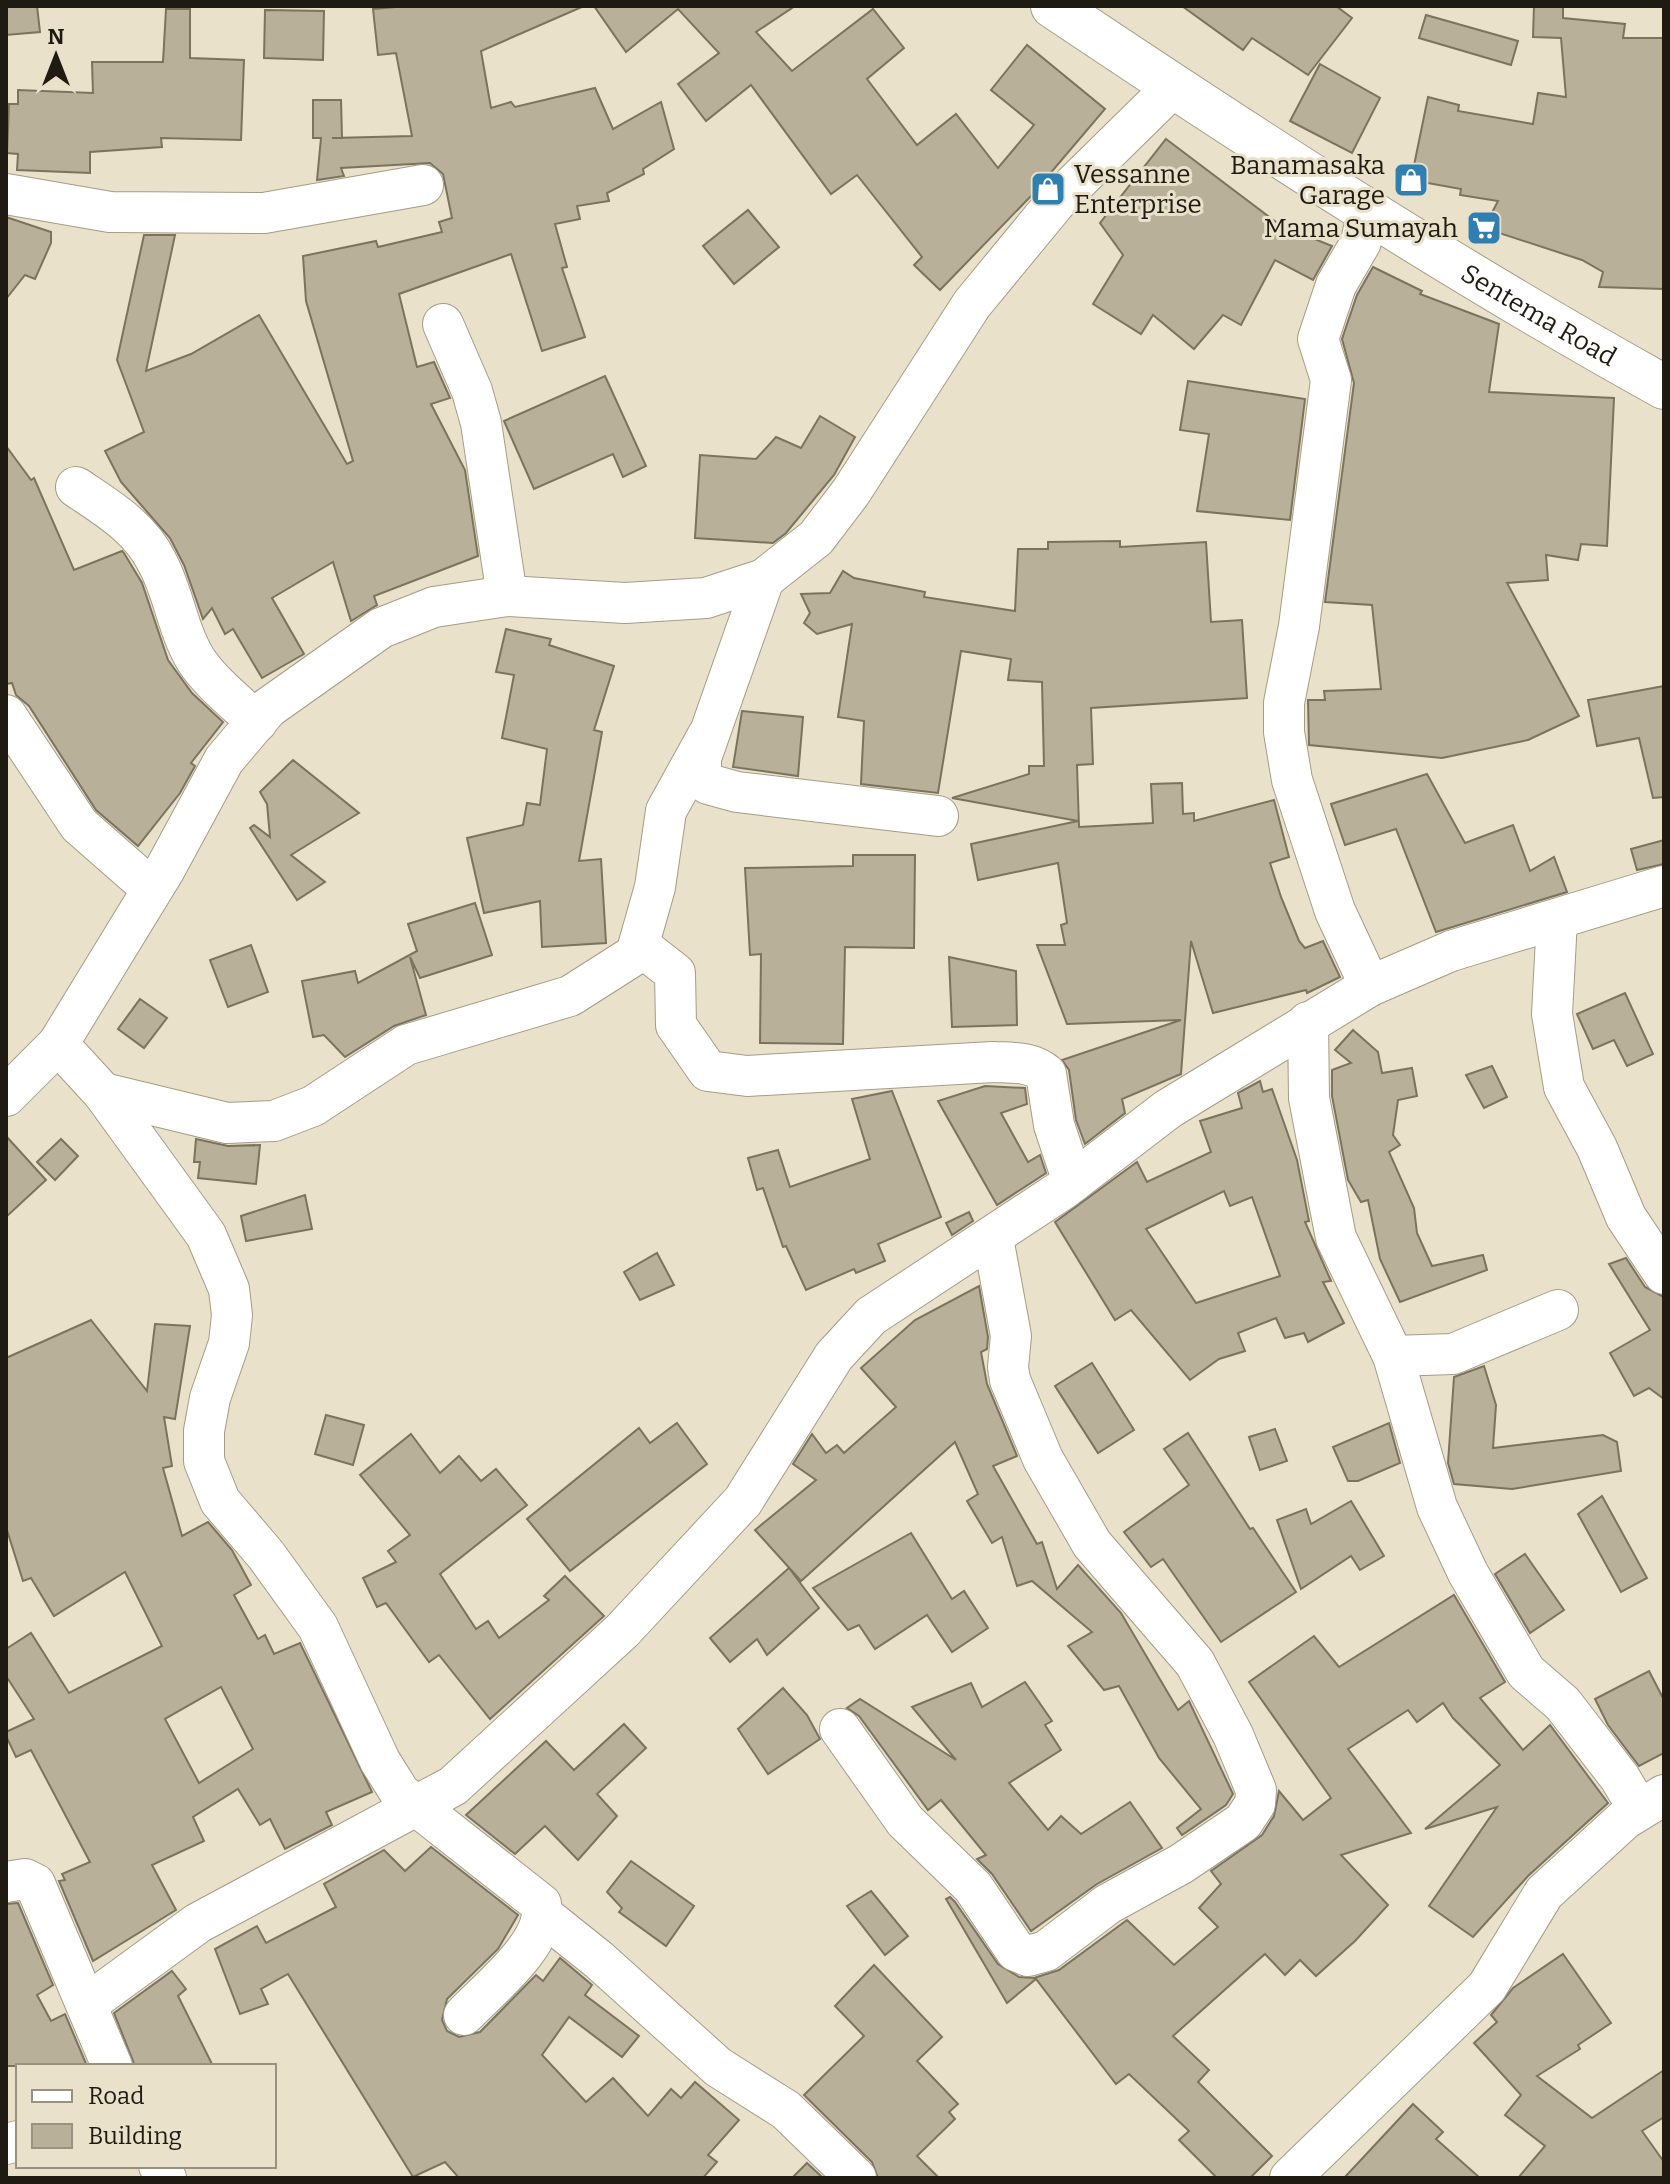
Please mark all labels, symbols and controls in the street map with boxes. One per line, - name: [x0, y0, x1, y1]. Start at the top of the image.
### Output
- north arrow: [16, 16, 96, 96]
- text: N: [48, 23, 65, 50]
- place label: Banamasaka Garage: [1230, 150, 1385, 211]
- place label: Vessanne Enterprise: [1074, 159, 1202, 220]
- shop icon: Banamasaka Garage: [1392, 161, 1430, 199]
- shop icon: Vessanne Enterprise: [1029, 170, 1067, 208]
- supermarket icon: Mama Sumayah: [1465, 209, 1503, 247]
- place label: Mama Sumayah: [1264, 213, 1458, 244]
- street label: Sentema Road: [1455, 258, 1622, 373]
- legend: [16, 2064, 276, 2168]
- text: Road: [88, 2082, 144, 2110]
- text: Building: [88, 2122, 182, 2150]

